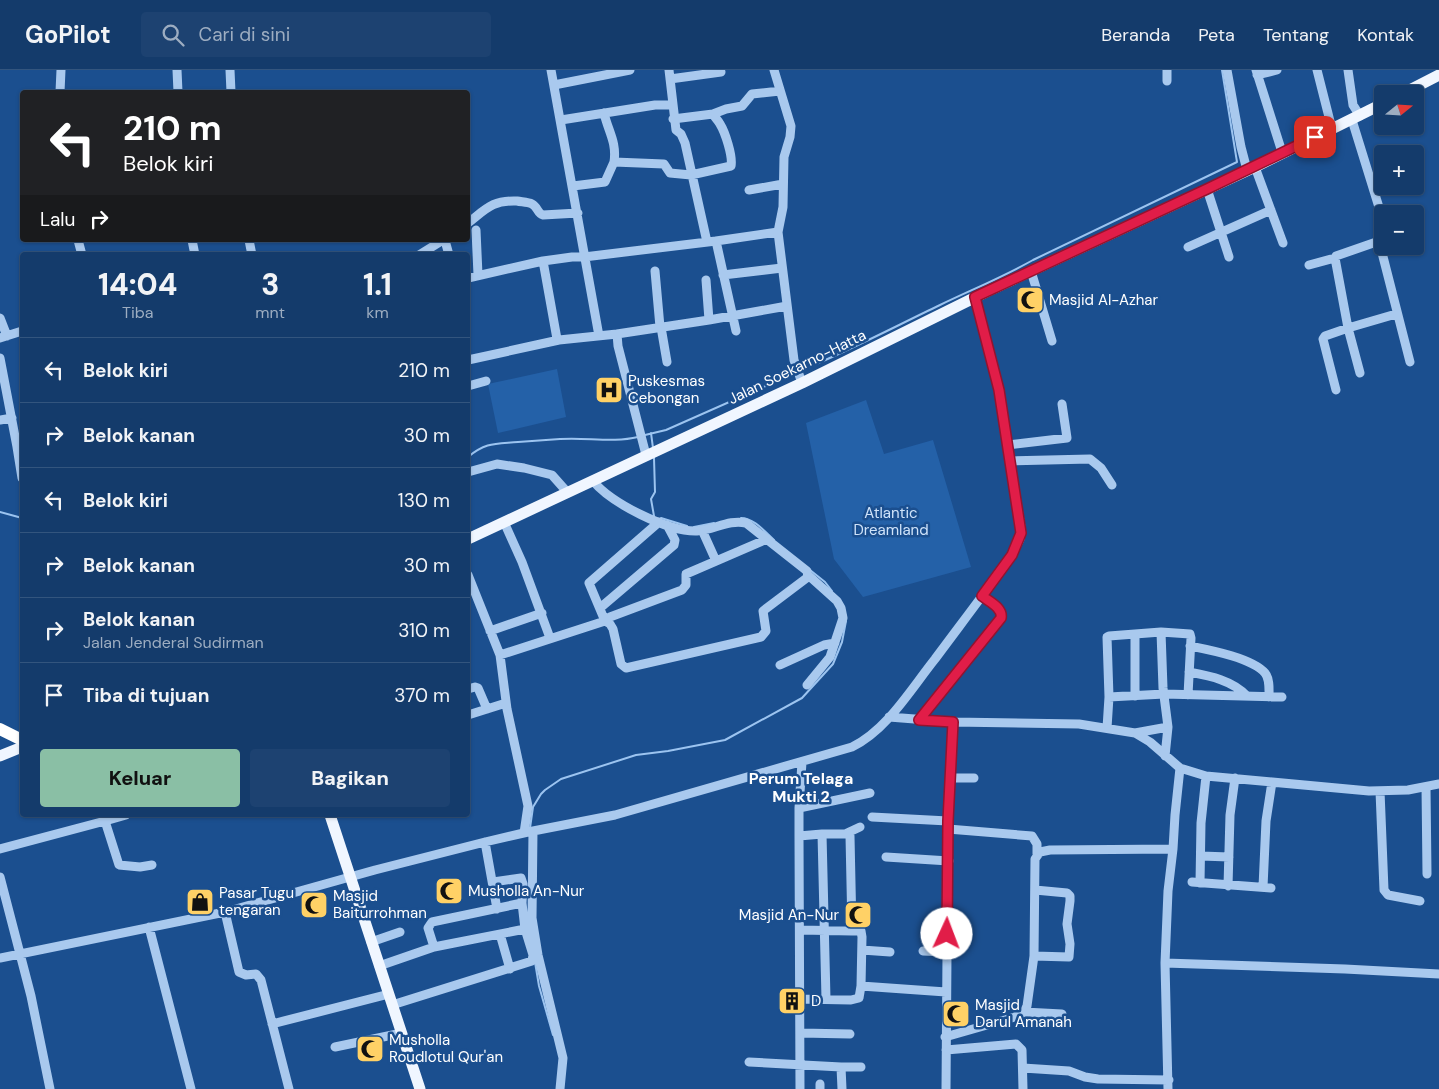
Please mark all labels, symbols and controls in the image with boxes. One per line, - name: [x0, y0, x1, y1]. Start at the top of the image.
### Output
- search box: [141, 12, 491, 57]
- text: GoPilot: [25, 19, 111, 50]
- icon: search: [159, 21, 187, 49]
- text: Cari di sini: [199, 22, 290, 47]
- text: Beranda: [1101, 23, 1170, 47]
- text: Peta: [1198, 23, 1235, 47]
- text: Tentang: [1263, 23, 1329, 47]
- text: Kontak: [1357, 23, 1414, 47]
- north arrow: [1374, 85, 1424, 135]
- map controls: [1374, 85, 1424, 255]
- text: 210 m: [123, 105, 222, 151]
- icon: left: [40, 110, 105, 175]
- pin: [1294, 116, 1336, 158]
- icon: arrive: [1301, 123, 1329, 151]
- button: +: [1374, 145, 1424, 195]
- text: Belok kiri: [123, 149, 213, 178]
- icon: right: [85, 205, 113, 233]
- button: −: [1374, 205, 1424, 255]
- text: Lalu: [40, 207, 75, 232]
- text: 14:04: [98, 265, 177, 304]
- text: 3: [261, 265, 279, 304]
- text: 1.1: [363, 265, 392, 304]
- mosque icon: Masjid Al-Azhar: [1015, 285, 1045, 315]
- place label: Masjid Al-Azhar: [1049, 290, 1159, 310]
- text: Tiba: [122, 302, 153, 323]
- text: mnt: [255, 302, 285, 323]
- text: km: [366, 302, 389, 323]
- street label: Jalan Soekarno-Hatta: [725, 325, 869, 409]
- icon: left: [40, 356, 68, 384]
- text: Belok kiri: [83, 358, 168, 383]
- text: 210 m: [398, 358, 450, 383]
- place label: Puskesmas Cebongan: [628, 371, 705, 408]
- hospital icon: Puskesmas Cebongan: [594, 375, 624, 405]
- icon: right: [40, 421, 68, 449]
- text: Belok kanan: [83, 423, 195, 448]
- text: 30 m: [404, 423, 450, 448]
- icon: left: [40, 486, 68, 514]
- text: Belok kiri: [83, 488, 168, 513]
- text: 130 m: [398, 488, 450, 513]
- park label: Atlantic Dreamland: [853, 503, 929, 540]
- icon: right: [40, 551, 68, 579]
- text: Belok kanan: [83, 553, 195, 578]
- text: 30 m: [404, 553, 450, 578]
- text: Belok kanan: [83, 607, 195, 632]
- icon: right: [40, 616, 68, 644]
- text: 310 m: [398, 618, 450, 643]
- text: Jalan Jenderal Sudirman: [83, 632, 264, 653]
- icon: arrive: [40, 681, 68, 709]
- text: Tiba di tujuan: [83, 683, 209, 708]
- text: 370 m: [394, 683, 450, 708]
- button: Keluar: [40, 749, 240, 807]
- button: Bagikan: [250, 749, 450, 807]
- district label: Perum Telaga Mukti 2: [749, 768, 853, 807]
- mosque icon: Musholla An-Nur: [434, 876, 464, 906]
- place label: Musholla An-Nur: [468, 881, 585, 901]
- place label: Pasar Tugu tengaran: [219, 883, 294, 920]
- place label: Masjid Baiturrohman: [333, 886, 427, 923]
- shop icon: Pasar Tugu tengaran: [185, 887, 215, 917]
- mosque icon: Masjid Baiturrohman: [299, 890, 329, 920]
- mosque icon: Masjid An-Nur: [843, 900, 873, 930]
- place label: Masjid An-Nur: [739, 905, 839, 925]
- position arrow: [920, 907, 972, 959]
- building icon: D: [777, 986, 807, 1016]
- place label: D: [811, 991, 821, 1011]
- place label: Masjid Darul Amanah: [975, 995, 1072, 1032]
- mosque icon: Masjid Darul Amanah: [941, 999, 971, 1029]
- place label: Musholla Roudlotul Qur'an: [389, 1030, 503, 1067]
- mosque icon: Musholla Roudlotul Qur'an: [355, 1034, 385, 1064]

